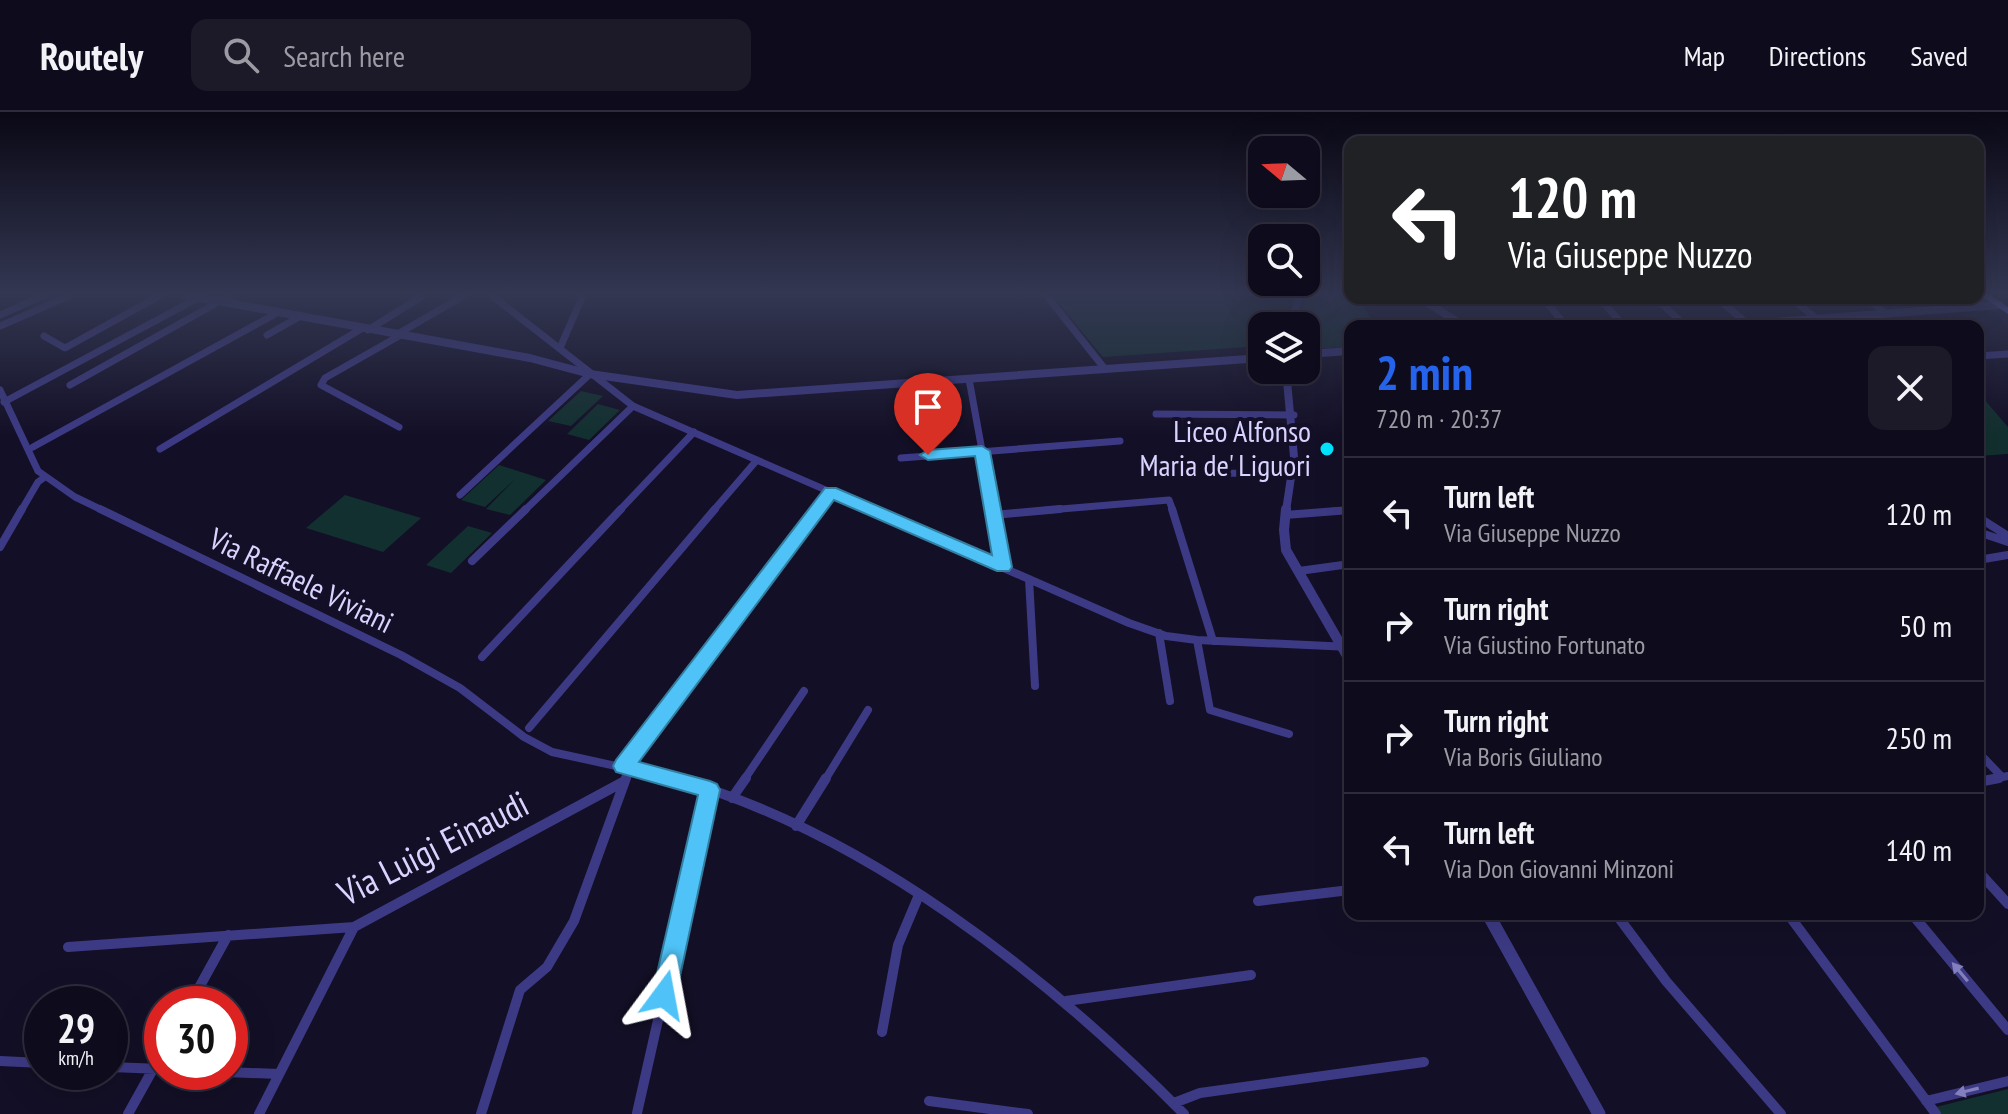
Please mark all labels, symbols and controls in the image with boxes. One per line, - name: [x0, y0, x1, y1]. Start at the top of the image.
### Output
- search box: [191, 19, 751, 91]
- text: Routely: [40, 31, 143, 80]
- icon: search: [219, 33, 263, 77]
- text: Search here: [283, 36, 405, 75]
- text: Map: [1684, 37, 1725, 74]
- text: Directions: [1769, 37, 1866, 74]
- text: Saved: [1910, 37, 1968, 74]
- north arrow: [1248, 136, 1320, 208]
- map controls: [1248, 136, 1320, 384]
- text: 120 m: [1508, 161, 1637, 233]
- icon: left: [1376, 168, 1480, 272]
- button: search: [1248, 224, 1320, 296]
- text: Via Giuseppe Nuzzo: [1508, 231, 1753, 278]
- button: layers: [1248, 312, 1320, 384]
- text: 2 min: [1376, 341, 1473, 403]
- button: close: [1868, 346, 1952, 430]
- pin: [894, 373, 962, 455]
- icon: arrive: [906, 385, 950, 429]
- text: 720 m · 20:37: [1376, 402, 1502, 435]
- place label: Liceo Alfonso Maria de' Liguori: [1139, 411, 1311, 484]
- marker: Liceo Alfonso Maria de' Liguori: [1318, 440, 1336, 458]
- text: Turn left: [1444, 477, 1534, 516]
- icon: left: [1376, 491, 1420, 535]
- text: 120 m: [1886, 494, 1952, 533]
- text: Via Giuseppe Nuzzo: [1444, 516, 1621, 549]
- street label: Via Raffaele Viviani: [202, 518, 400, 641]
- text: Turn right: [1444, 589, 1548, 628]
- icon: right: [1376, 603, 1420, 647]
- text: 50 m: [1899, 606, 1952, 645]
- text: Via Giustino Fortunato: [1444, 628, 1645, 661]
- text: Turn right: [1444, 701, 1548, 740]
- icon: right: [1376, 715, 1420, 759]
- text: 250 m: [1886, 718, 1952, 757]
- text: Via Boris Giuliano: [1444, 740, 1603, 773]
- street label: Via Luigi Einaudi: [329, 779, 536, 916]
- text: Turn left: [1444, 813, 1534, 852]
- icon: left: [1376, 827, 1420, 871]
- text: 140 m: [1886, 830, 1952, 869]
- text: Via Don Giovanni Minzoni: [1444, 852, 1674, 885]
- position arrow: [622, 953, 706, 1037]
- one-way arrow: [1952, 962, 1969, 982]
- speed limit sign: 30: [144, 986, 248, 1090]
- text: 29: [57, 1002, 95, 1054]
- text: km/h: [58, 1045, 94, 1071]
- one-way arrow: [1955, 1085, 1980, 1097]

